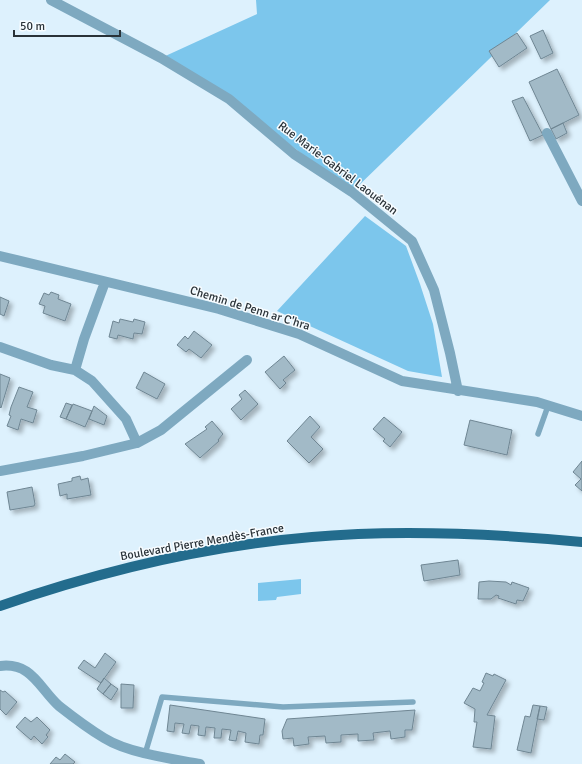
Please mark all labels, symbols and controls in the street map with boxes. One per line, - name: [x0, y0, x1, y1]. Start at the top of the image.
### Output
- scale bar: [14, 12, 120, 38]
- text: 50 m: [20, 19, 45, 34]
- street label: Rue Marie-Gabriel Laouénan: [275, 118, 401, 218]
- street label: Chemin de Penn ar C'hra: [188, 283, 312, 334]
- street label: Boulevard Pierre Mendès-France: [119, 521, 285, 564]

